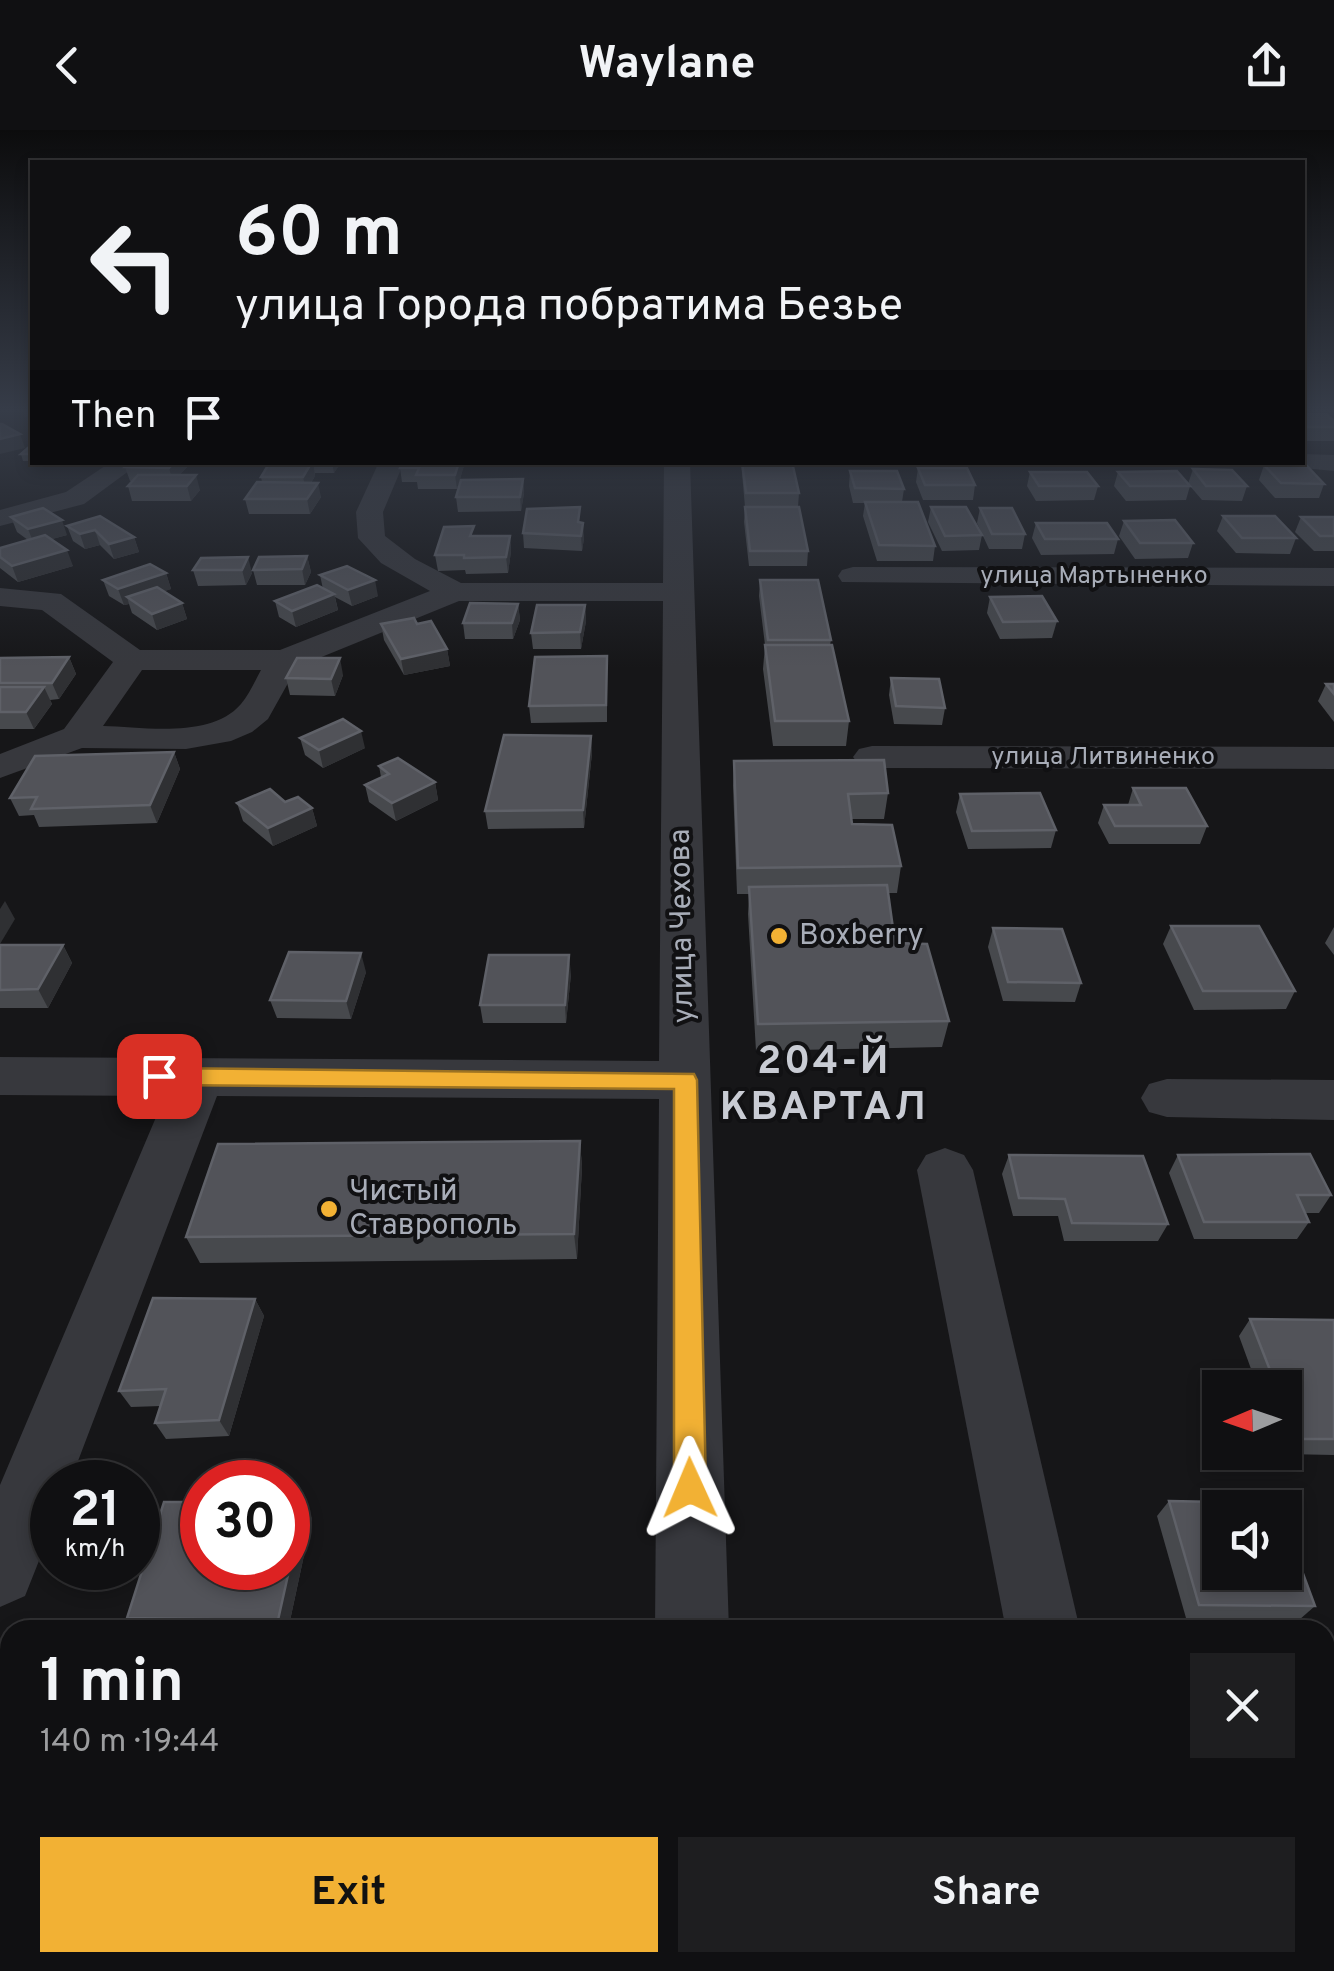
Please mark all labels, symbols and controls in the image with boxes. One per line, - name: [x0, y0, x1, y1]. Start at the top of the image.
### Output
- text: Waylane: [579, 37, 755, 94]
- icon: back: [40, 38, 95, 93]
- icon: share: [1239, 38, 1294, 93]
- text: 60 m: [235, 192, 403, 281]
- icon: left: [70, 200, 200, 330]
- text: улица Города побратима Безье: [235, 279, 903, 336]
- icon: arrive: [176, 390, 231, 445]
- text: Then: [70, 393, 156, 442]
- street label: улица Мартыненко: [980, 561, 1208, 593]
- street label: улица Литвиненко: [991, 742, 1215, 774]
- street label: улица Чехова: [663, 828, 703, 1024]
- place label: Boxberry: [799, 918, 924, 955]
- marker: Boxberry: [768, 925, 790, 947]
- pin: [117, 1034, 202, 1119]
- district label: 204-Й КВАРТАЛ: [720, 1035, 928, 1134]
- icon: arrive: [132, 1049, 187, 1104]
- place label: Чистый Ставрополь: [349, 1174, 517, 1245]
- marker: Чистый Ставрополь: [318, 1198, 340, 1220]
- north arrow: [1202, 1370, 1302, 1470]
- map controls: [1202, 1370, 1302, 1590]
- position arrow: [638, 1436, 742, 1540]
- speed limit sign: 30: [180, 1460, 310, 1590]
- text: 21: [70, 1481, 120, 1544]
- button: sound: [1202, 1490, 1302, 1590]
- text: km/h: [65, 1534, 125, 1566]
- text: 1 min: [40, 1647, 184, 1723]
- button: close: [1190, 1653, 1295, 1758]
- text: 140 m · 19:44: [40, 1723, 219, 1763]
- button: Exit: [40, 1837, 658, 1952]
- button: Share: [678, 1837, 1295, 1952]

